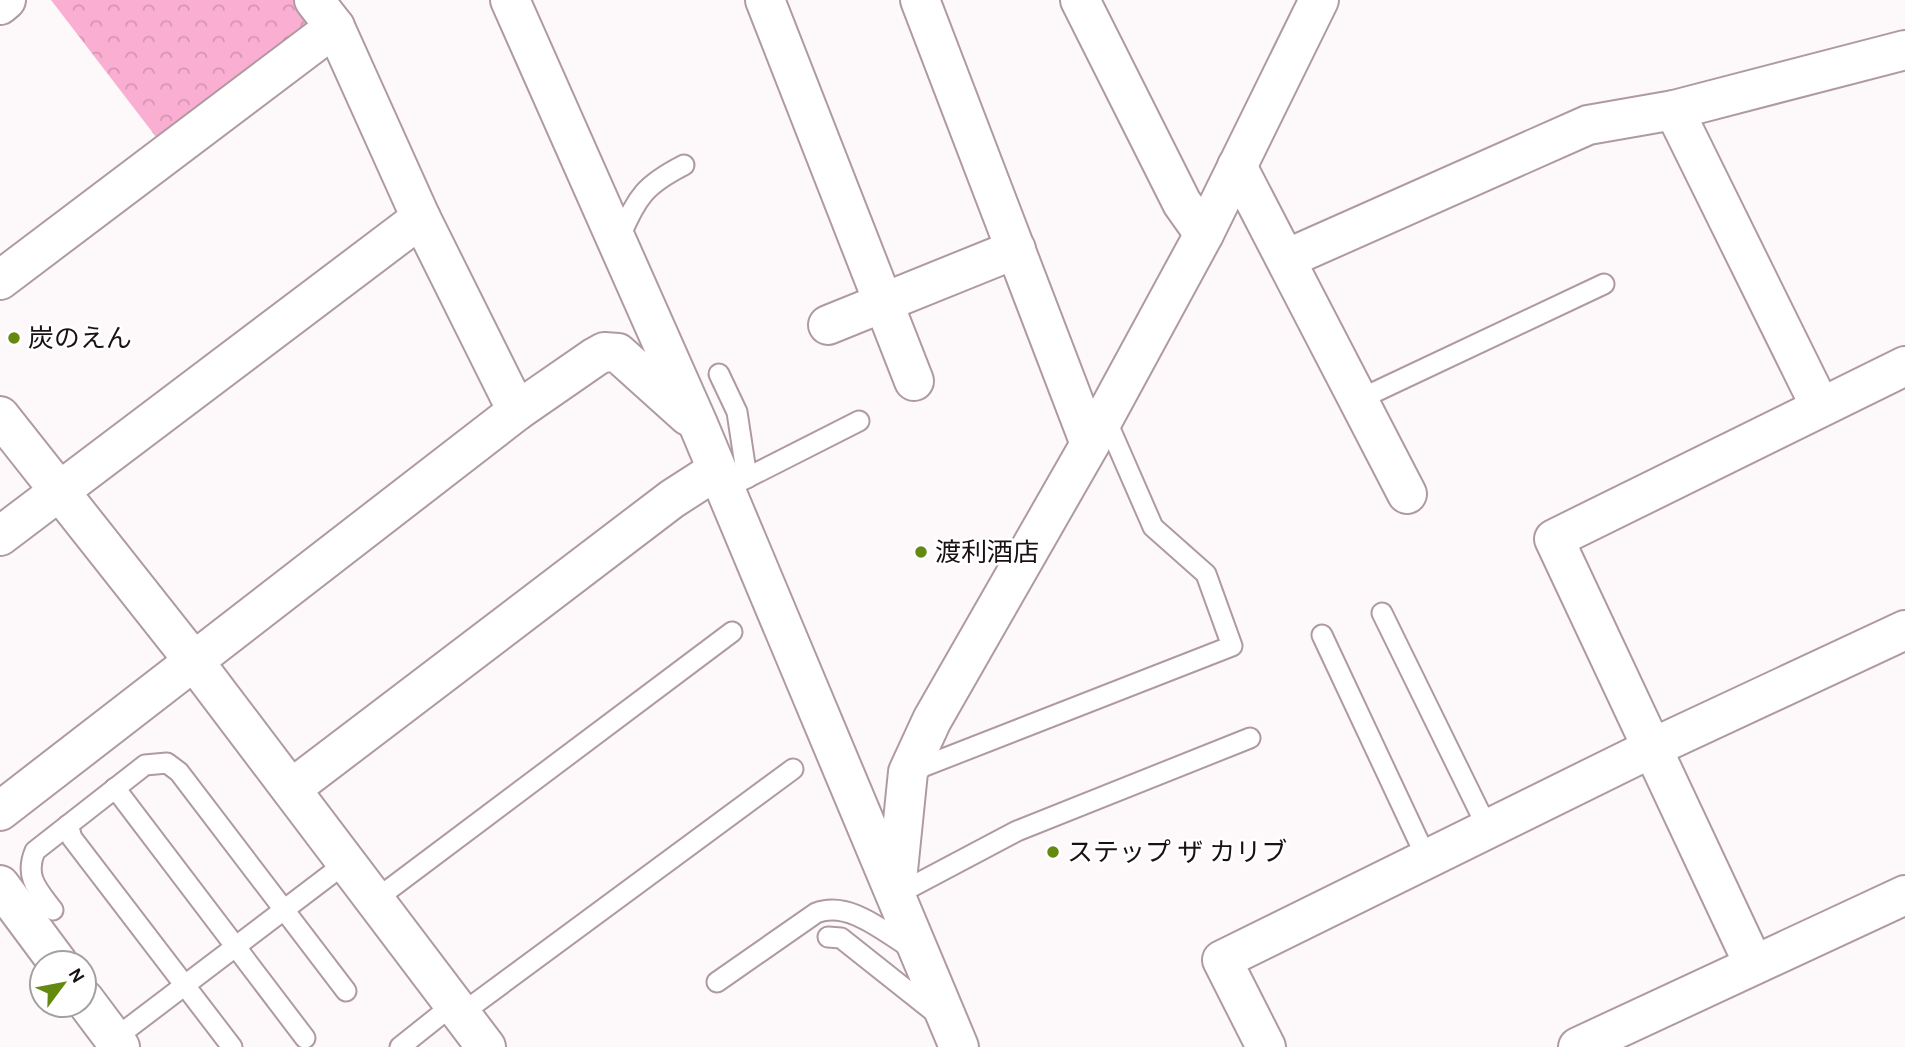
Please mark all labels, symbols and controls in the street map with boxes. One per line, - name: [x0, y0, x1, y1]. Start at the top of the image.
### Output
- place label: 炭のえん: [28, 323, 132, 354]
- marker: 炭のえん: [6, 330, 22, 346]
- place label: 渡利酒店: [935, 537, 1039, 568]
- marker: 渡利酒店: [913, 544, 929, 560]
- place label: ステップ ザ カリブ: [1067, 837, 1287, 868]
- marker: ステップ ザ カリブ: [1045, 844, 1061, 860]
- north arrow: [28, 949, 98, 1019]
- text: N: [64, 964, 90, 987]

